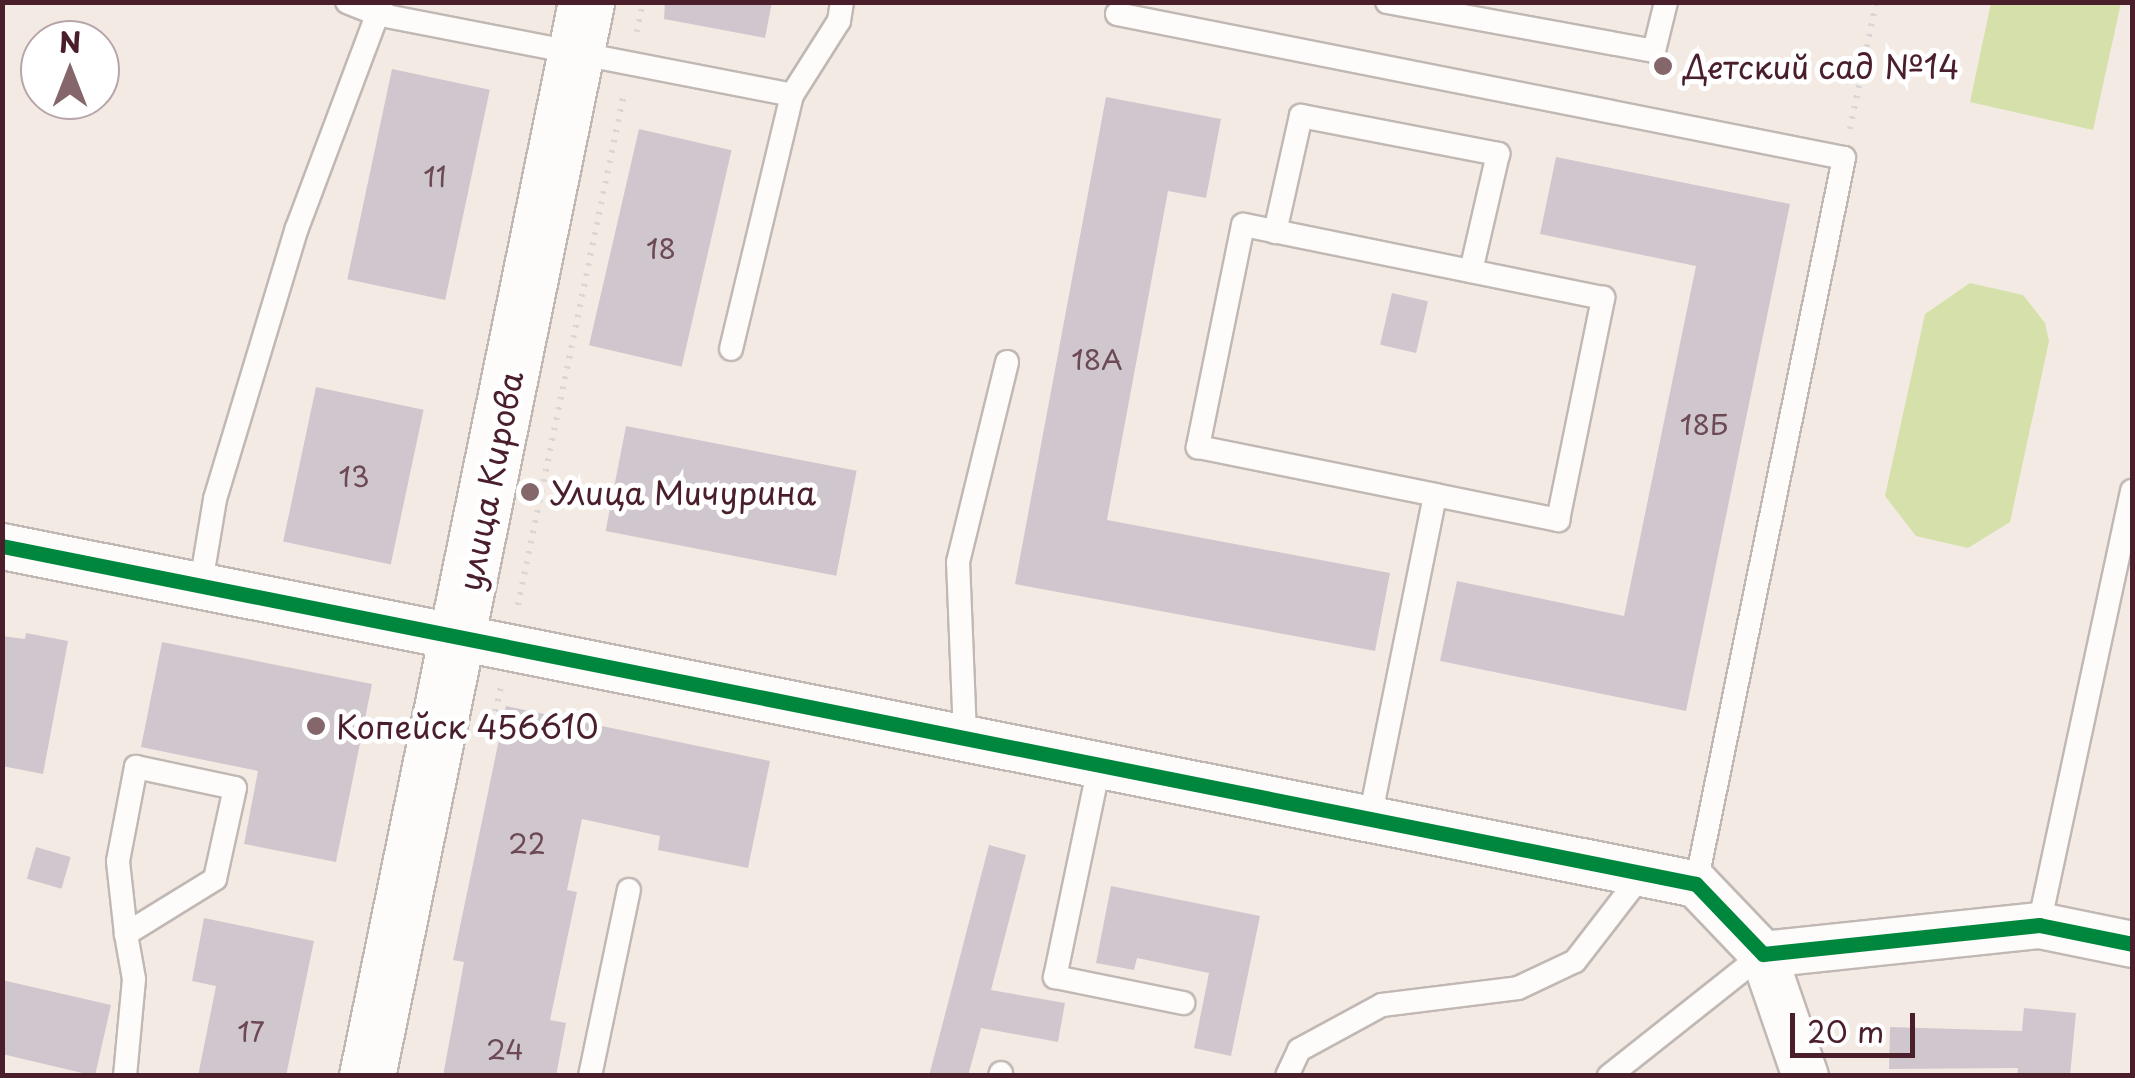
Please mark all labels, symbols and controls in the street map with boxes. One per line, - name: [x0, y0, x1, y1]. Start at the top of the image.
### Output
- north arrow: [20, 20, 120, 120]
- text: N: [59, 20, 81, 63]
- place label: Детский сад №14: [1683, 47, 1962, 85]
- marker: Детский сад №14: [1652, 55, 1674, 77]
- house number: 11: [423, 159, 447, 193]
- house number: 18: [646, 231, 676, 265]
- house number: 18А: [1071, 342, 1123, 376]
- street label: улица Кирова: [450, 368, 530, 594]
- house number: 18Б: [1680, 407, 1728, 441]
- house number: 13: [338, 459, 370, 493]
- place label: Улица Мичурина: [550, 473, 818, 511]
- marker: Улица Мичурина: [519, 481, 541, 503]
- place label: Копейск 456610: [336, 707, 599, 745]
- marker: Копейск 456610: [305, 715, 327, 737]
- house number: 22: [508, 826, 546, 860]
- scale bar: [1795, 993, 1920, 1055]
- text: 20 m: [1807, 1008, 1884, 1053]
- house number: 17: [237, 1014, 265, 1048]
- house number: 24: [486, 1032, 524, 1066]

